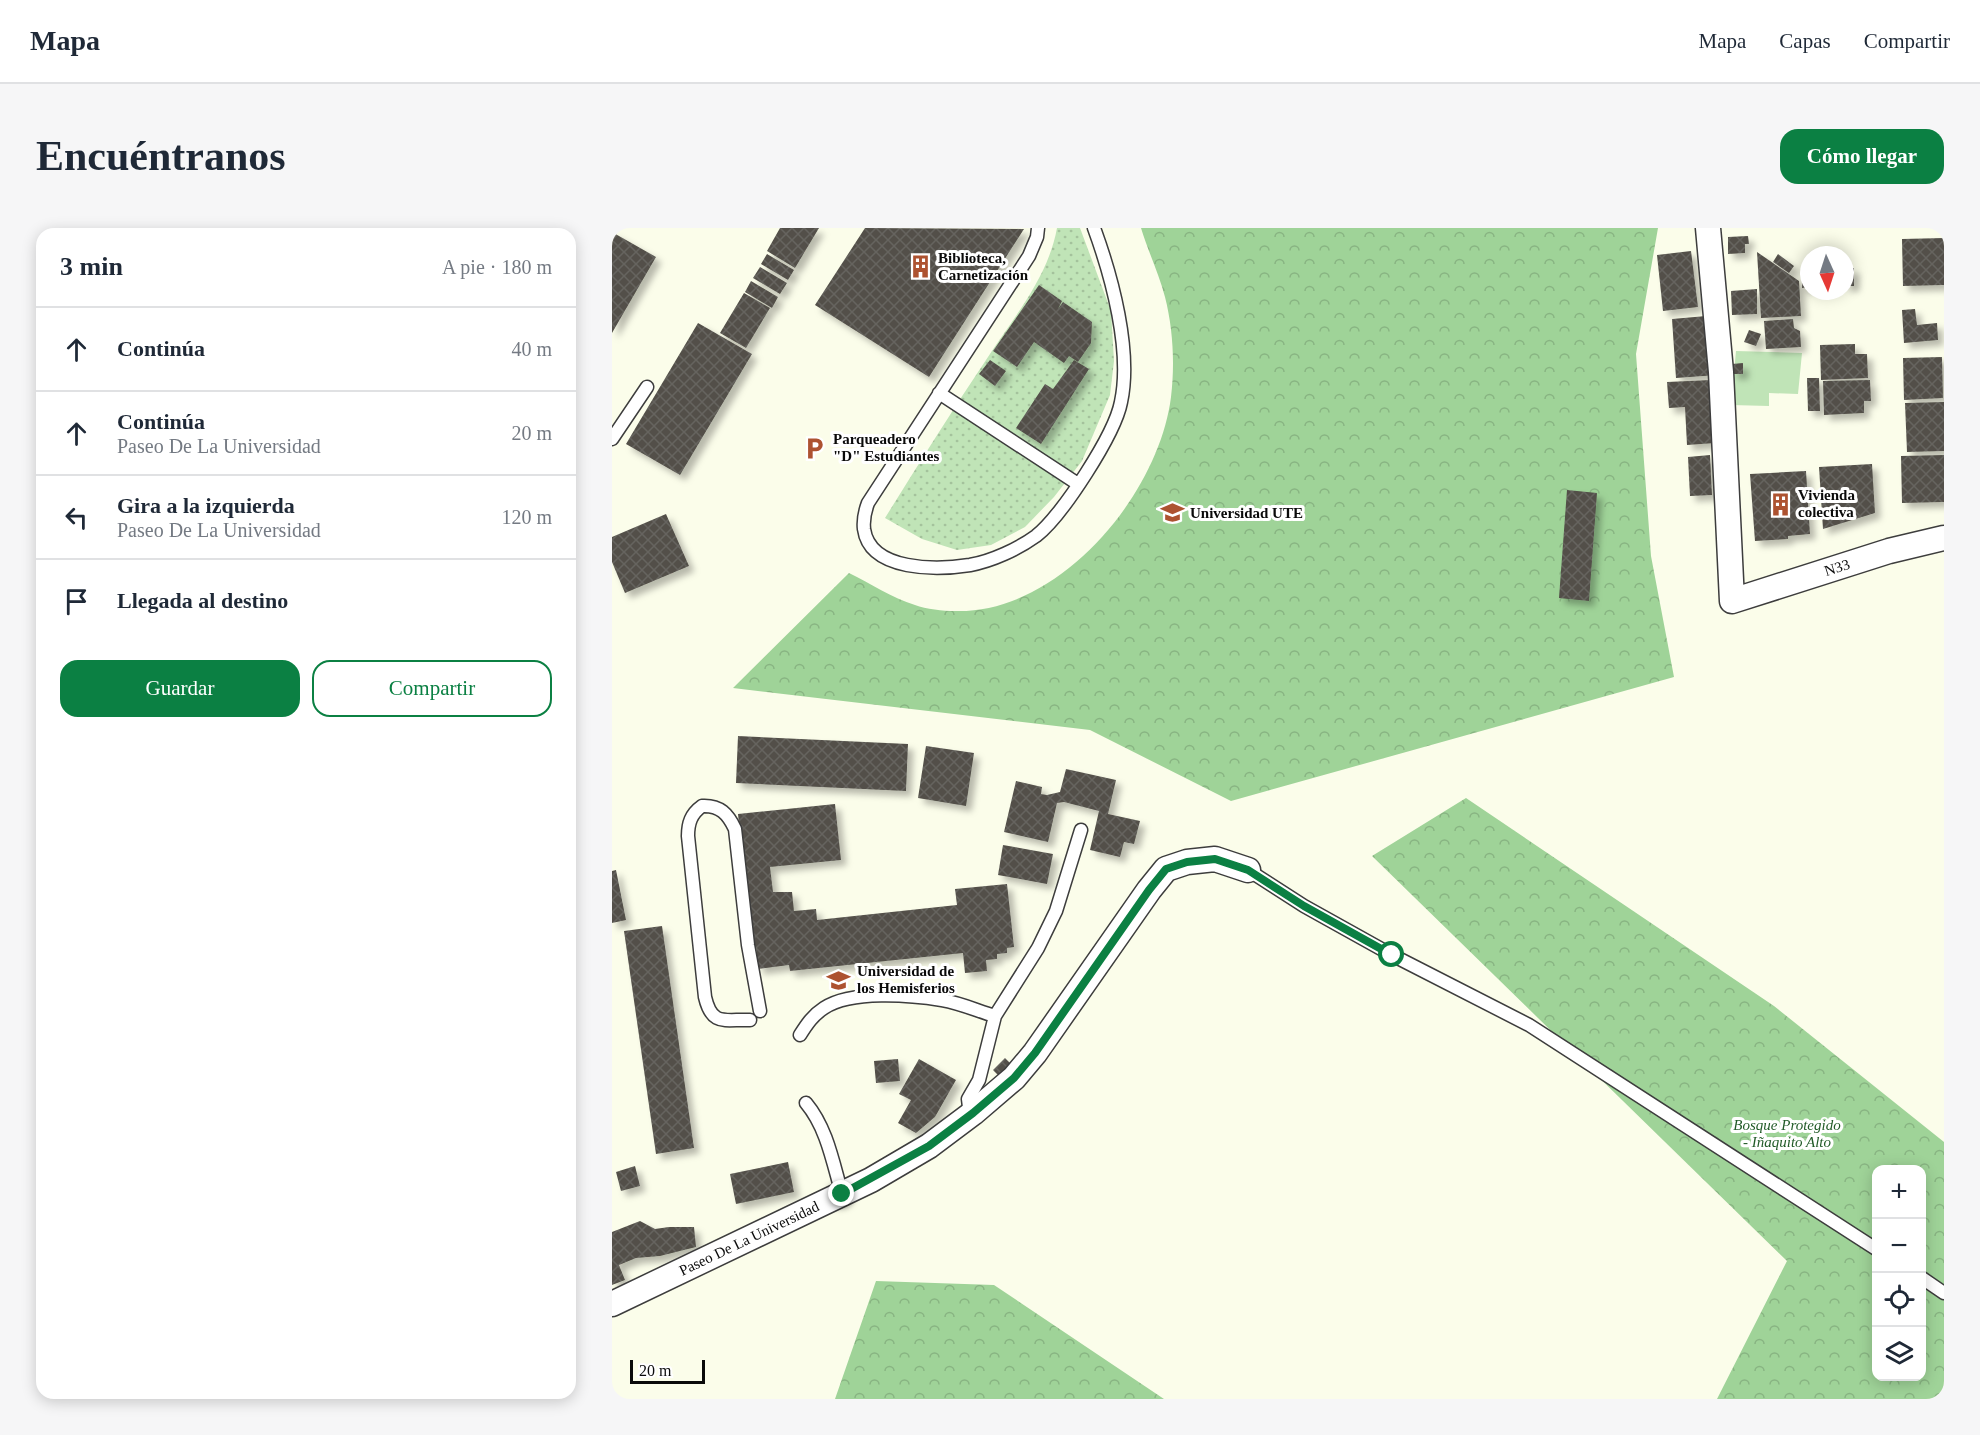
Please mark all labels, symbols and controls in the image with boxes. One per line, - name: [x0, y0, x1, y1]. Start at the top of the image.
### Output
- text: Mapa: [30, 25, 100, 56]
- text: Mapa: [1699, 29, 1746, 53]
- text: Capas: [1779, 29, 1831, 53]
- text: Compartir: [1864, 29, 1950, 53]
- button: Cómo llegar: [1780, 129, 1944, 184]
- text: Encuéntranos: [36, 133, 286, 179]
- north arrow: [1800, 246, 1854, 300]
- place label: Biblioteca, Carnetización: [938, 250, 1029, 283]
- text: 3 min: [60, 252, 123, 281]
- building icon: Biblioteca, Carnetización: [907, 254, 933, 280]
- text: A pie · 180 m: [442, 256, 552, 278]
- icon: ahead: [60, 333, 93, 366]
- text: Continúa: [117, 336, 205, 361]
- text: 40 m: [511, 338, 552, 360]
- text: Continúa: [117, 409, 205, 434]
- icon: ahead: [60, 417, 93, 450]
- text: 20 m: [511, 422, 552, 444]
- place label: Parqueadero "D" Estudiantes: [833, 431, 939, 464]
- text: Paseo De La Universidad: [117, 435, 321, 457]
- parking icon: Parqueadero "D" Estudiantes: [802, 435, 828, 461]
- place label: Vivienda colectiva: [1798, 487, 1855, 520]
- building icon: Vivienda colectiva: [1767, 491, 1793, 517]
- text: Gira a la izquierda: [117, 493, 295, 518]
- school or university icon: Universidad UTE: [1159, 500, 1185, 526]
- icon: left: [60, 501, 93, 534]
- place label: Universidad UTE: [1190, 505, 1303, 521]
- text: 120 m: [501, 506, 552, 528]
- text: Paseo De La Universidad: [117, 519, 321, 541]
- street label: N33: [1822, 556, 1852, 579]
- icon: arrive: [60, 585, 93, 618]
- text: Llegada al destino: [117, 588, 288, 613]
- button: Guardar: [60, 660, 300, 717]
- button: Compartir: [312, 660, 552, 717]
- route start: [1378, 941, 1404, 967]
- place label: Universidad de los Hemisferios: [857, 963, 955, 996]
- school or university icon: Universidad de los Hemisferios: [826, 967, 852, 993]
- park label: Bosque Protegido - Iñaquito Alto: [1733, 1117, 1841, 1150]
- map controls: [1872, 1165, 1926, 1381]
- button: +: [1872, 1165, 1926, 1219]
- route end: [828, 1180, 854, 1206]
- street label: Paseo De La Universidad: [677, 1198, 822, 1279]
- button: −: [1872, 1219, 1926, 1273]
- button: locate: [1872, 1273, 1926, 1327]
- button: layers: [1872, 1327, 1926, 1381]
- scale bar: [630, 1357, 705, 1384]
- text: 20 m: [639, 1362, 671, 1379]

